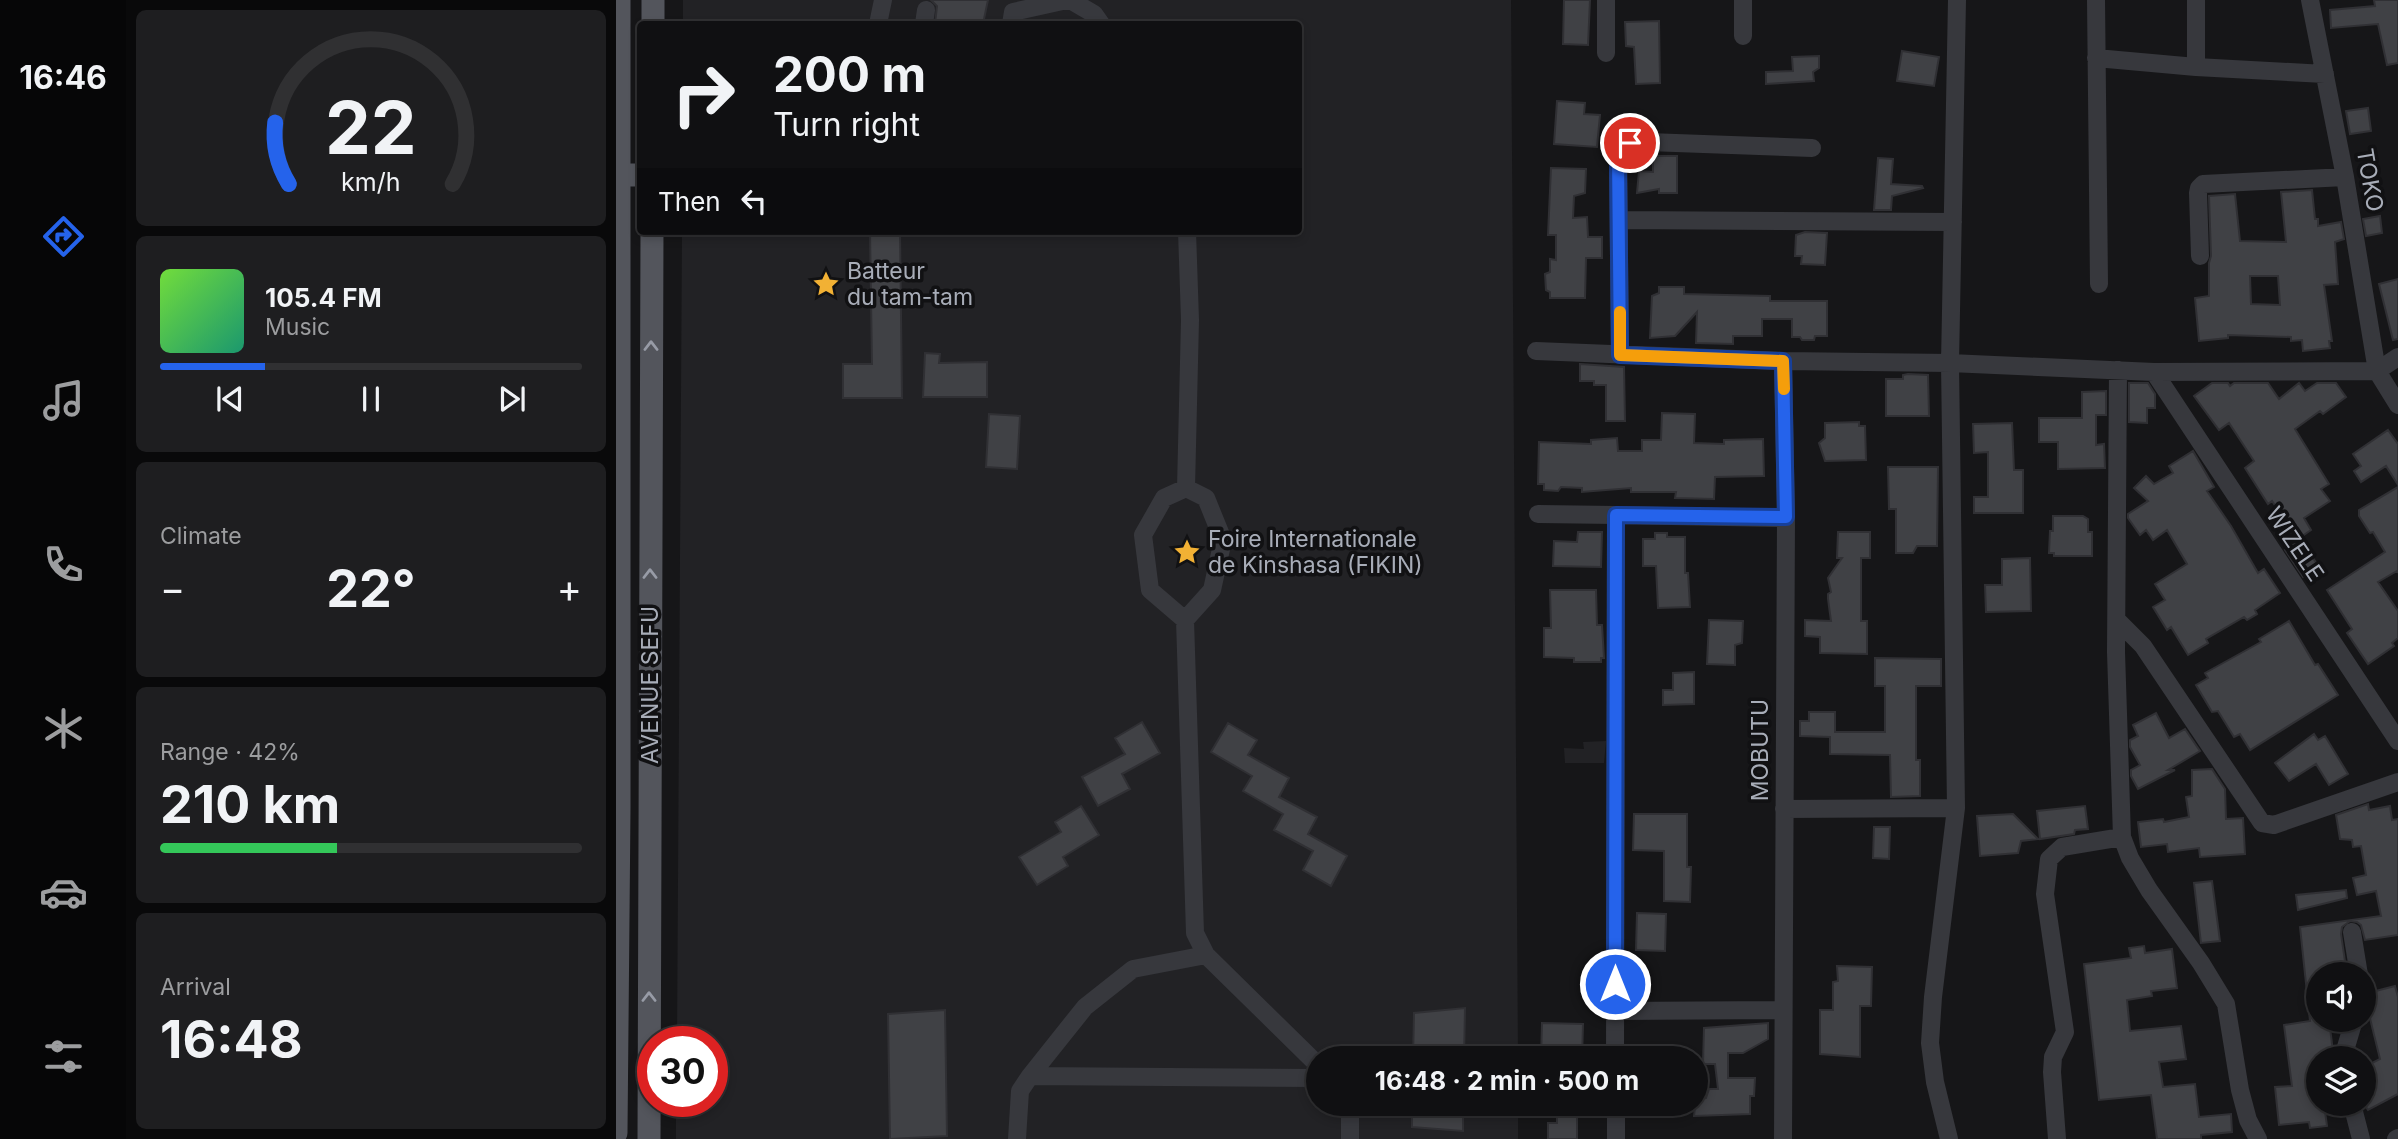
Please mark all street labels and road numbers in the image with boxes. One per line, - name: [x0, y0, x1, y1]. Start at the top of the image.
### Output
- street label: TOKO: [2351, 146, 2389, 214]
- street label: WIZELE: [2260, 501, 2330, 587]
- street label: AVENUE SEFU: [636, 606, 664, 764]
- street label: MOBUTU: [1746, 699, 1774, 801]

